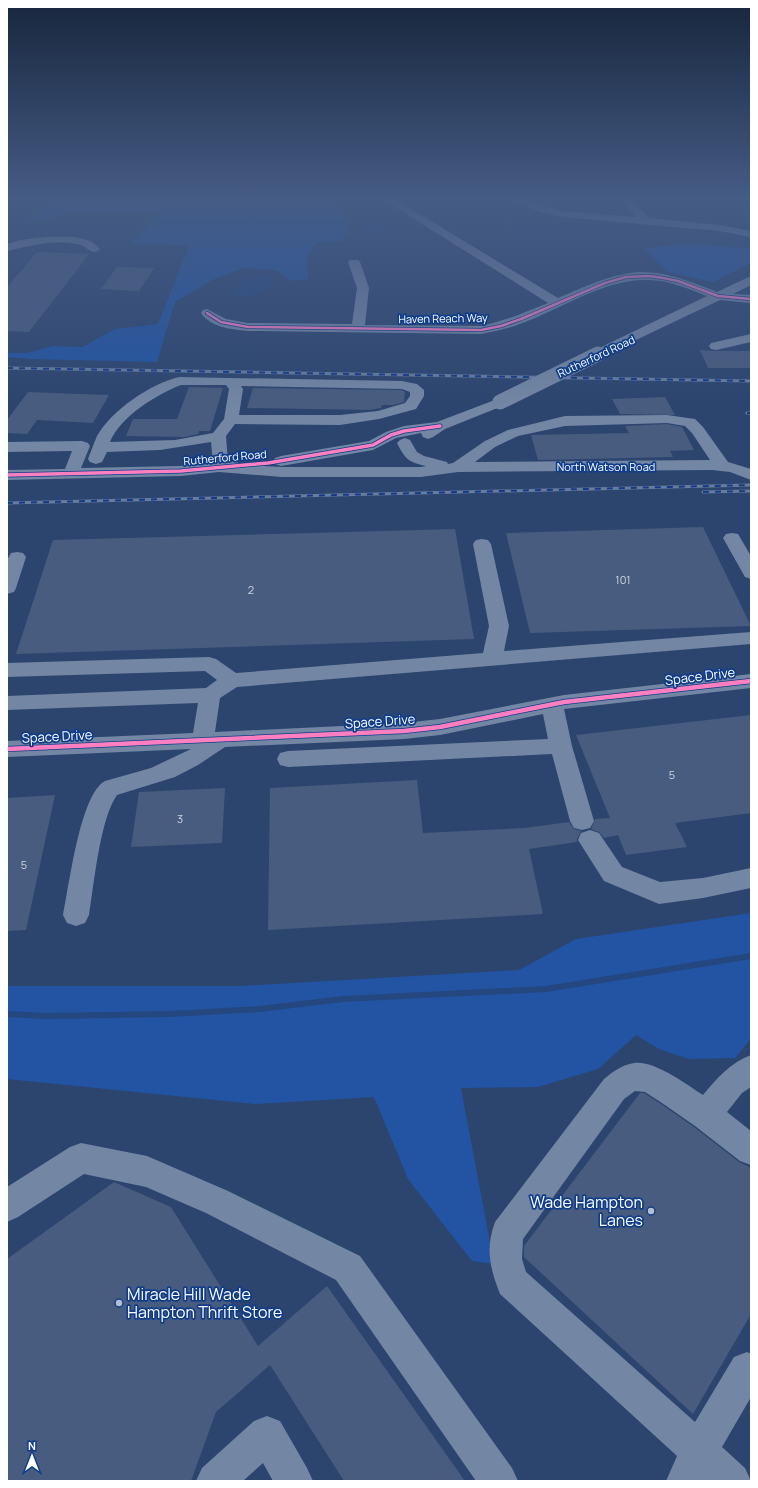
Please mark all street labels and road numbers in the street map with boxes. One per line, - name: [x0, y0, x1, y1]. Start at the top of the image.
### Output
- street label: Haven Reach Way: [398, 310, 488, 326]
- street label: Rutherford Road: [555, 332, 637, 380]
- street label: Rutherford Road: [183, 446, 267, 468]
- street label: North Watson Road: [557, 459, 655, 474]
- street label: Space Drive: [664, 663, 736, 689]
- street label: Space Drive: [344, 710, 416, 732]
- street label: Space Drive: [21, 725, 93, 747]

